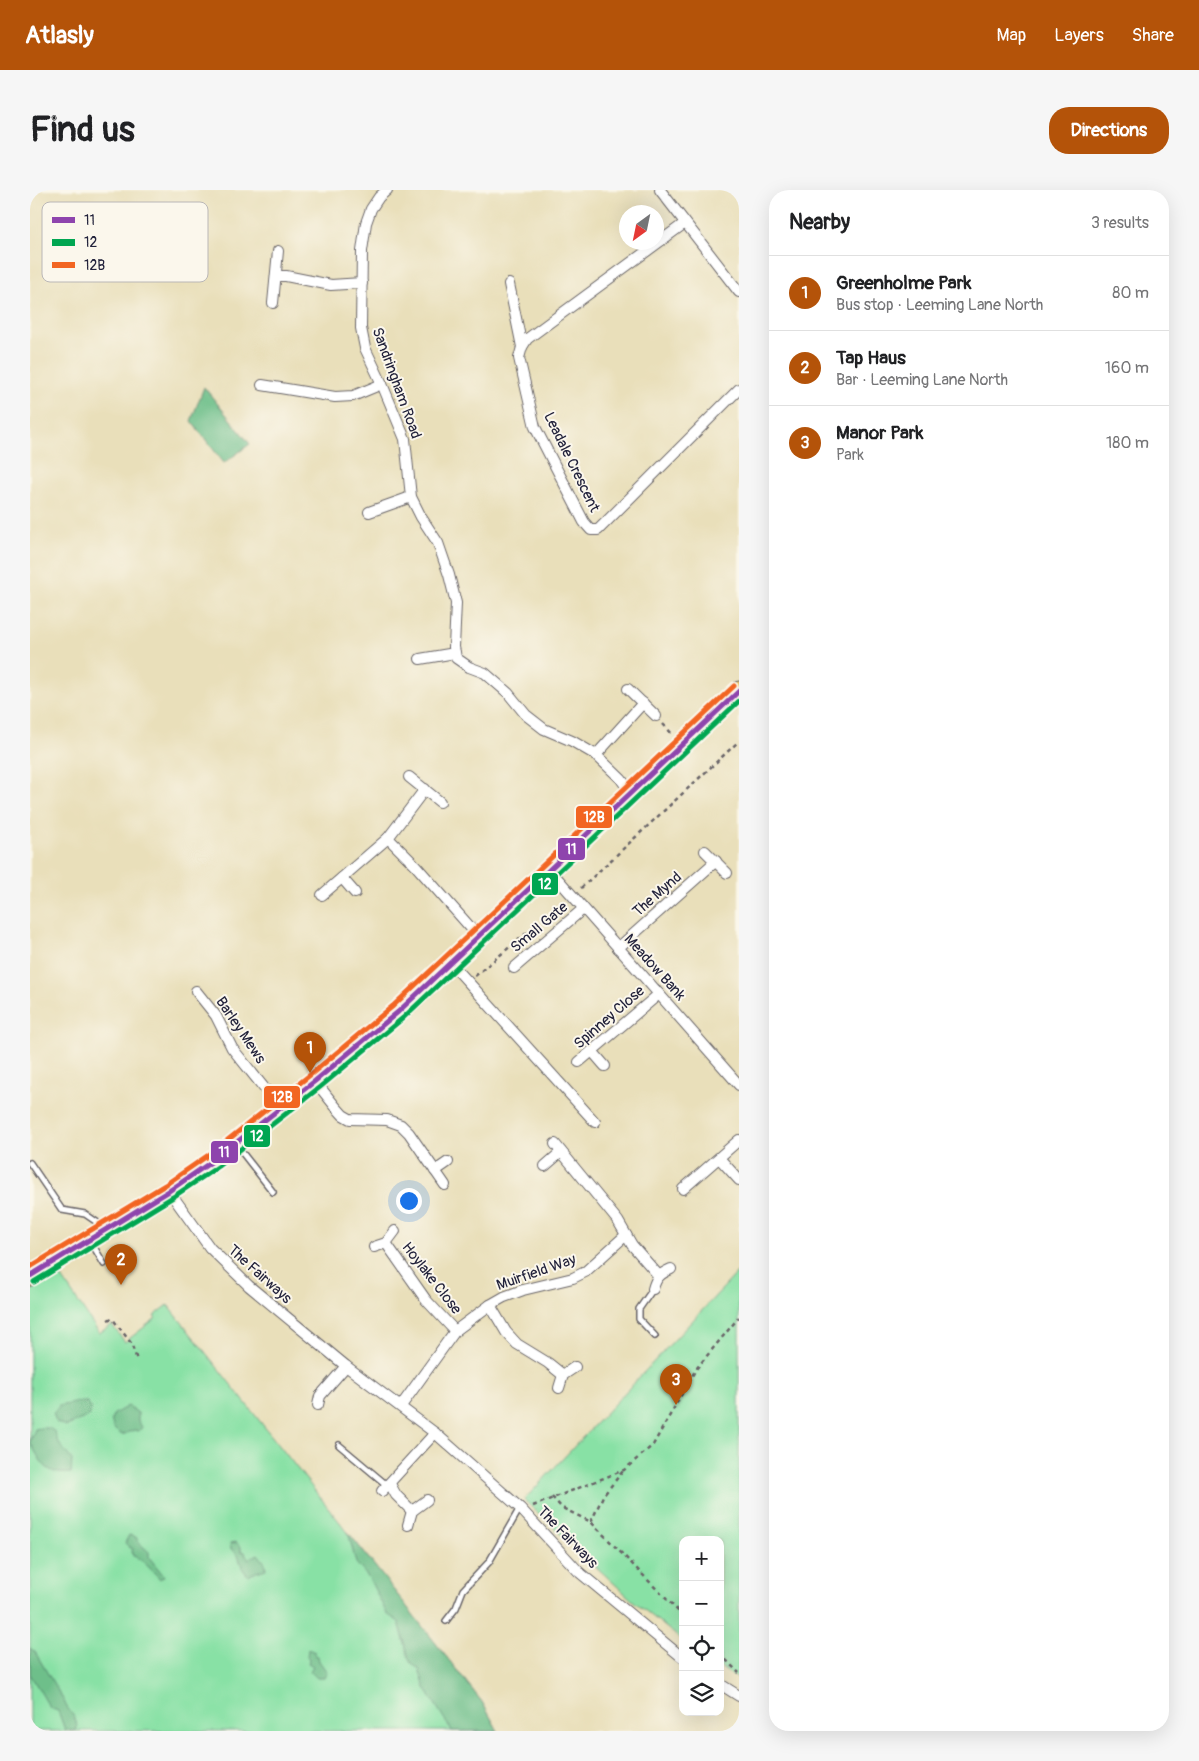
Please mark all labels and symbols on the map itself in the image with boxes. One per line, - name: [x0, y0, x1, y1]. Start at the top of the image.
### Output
- legend: [42, 202, 208, 282]
- north arrow: [619, 205, 664, 250]
- text: 11: [84, 212, 95, 229]
- text: 12: [84, 234, 97, 251]
- text: 12B: [84, 257, 105, 274]
- street label: Sandringham Road: [368, 325, 425, 441]
- street label: Leadale Crescent: [539, 409, 604, 516]
- line badge: 12B: [575, 805, 613, 829]
- text: 12B: [583, 809, 605, 826]
- line badge: 11: [557, 837, 586, 861]
- text: 11: [566, 841, 576, 858]
- street label: The Mynd: [629, 868, 686, 921]
- line badge: 12: [531, 872, 559, 896]
- text: 12: [538, 876, 552, 893]
- street label: Small Gate: [507, 897, 572, 957]
- street label: Meadow Bank: [620, 930, 690, 1005]
- street label: Spinney Close: [570, 981, 649, 1053]
- street label: Barley Mews: [211, 993, 270, 1068]
- pin: 1: [294, 1032, 326, 1073]
- line badge: 12B: [263, 1085, 301, 1109]
- text: 12B: [271, 1089, 293, 1106]
- line badge: 12: [243, 1124, 271, 1148]
- text: 12: [250, 1128, 264, 1145]
- line badge: 11: [210, 1140, 239, 1164]
- text: 11: [219, 1144, 229, 1161]
- your location: [396, 1188, 422, 1214]
- street label: Hoylake Close: [398, 1238, 466, 1319]
- street label: The Fairways: [224, 1241, 296, 1308]
- pin: 2: [105, 1244, 137, 1285]
- street label: Muirfield Way: [494, 1250, 579, 1295]
- pin: 3: [660, 1364, 692, 1405]
- street label: The Fairways: [533, 1502, 602, 1573]

